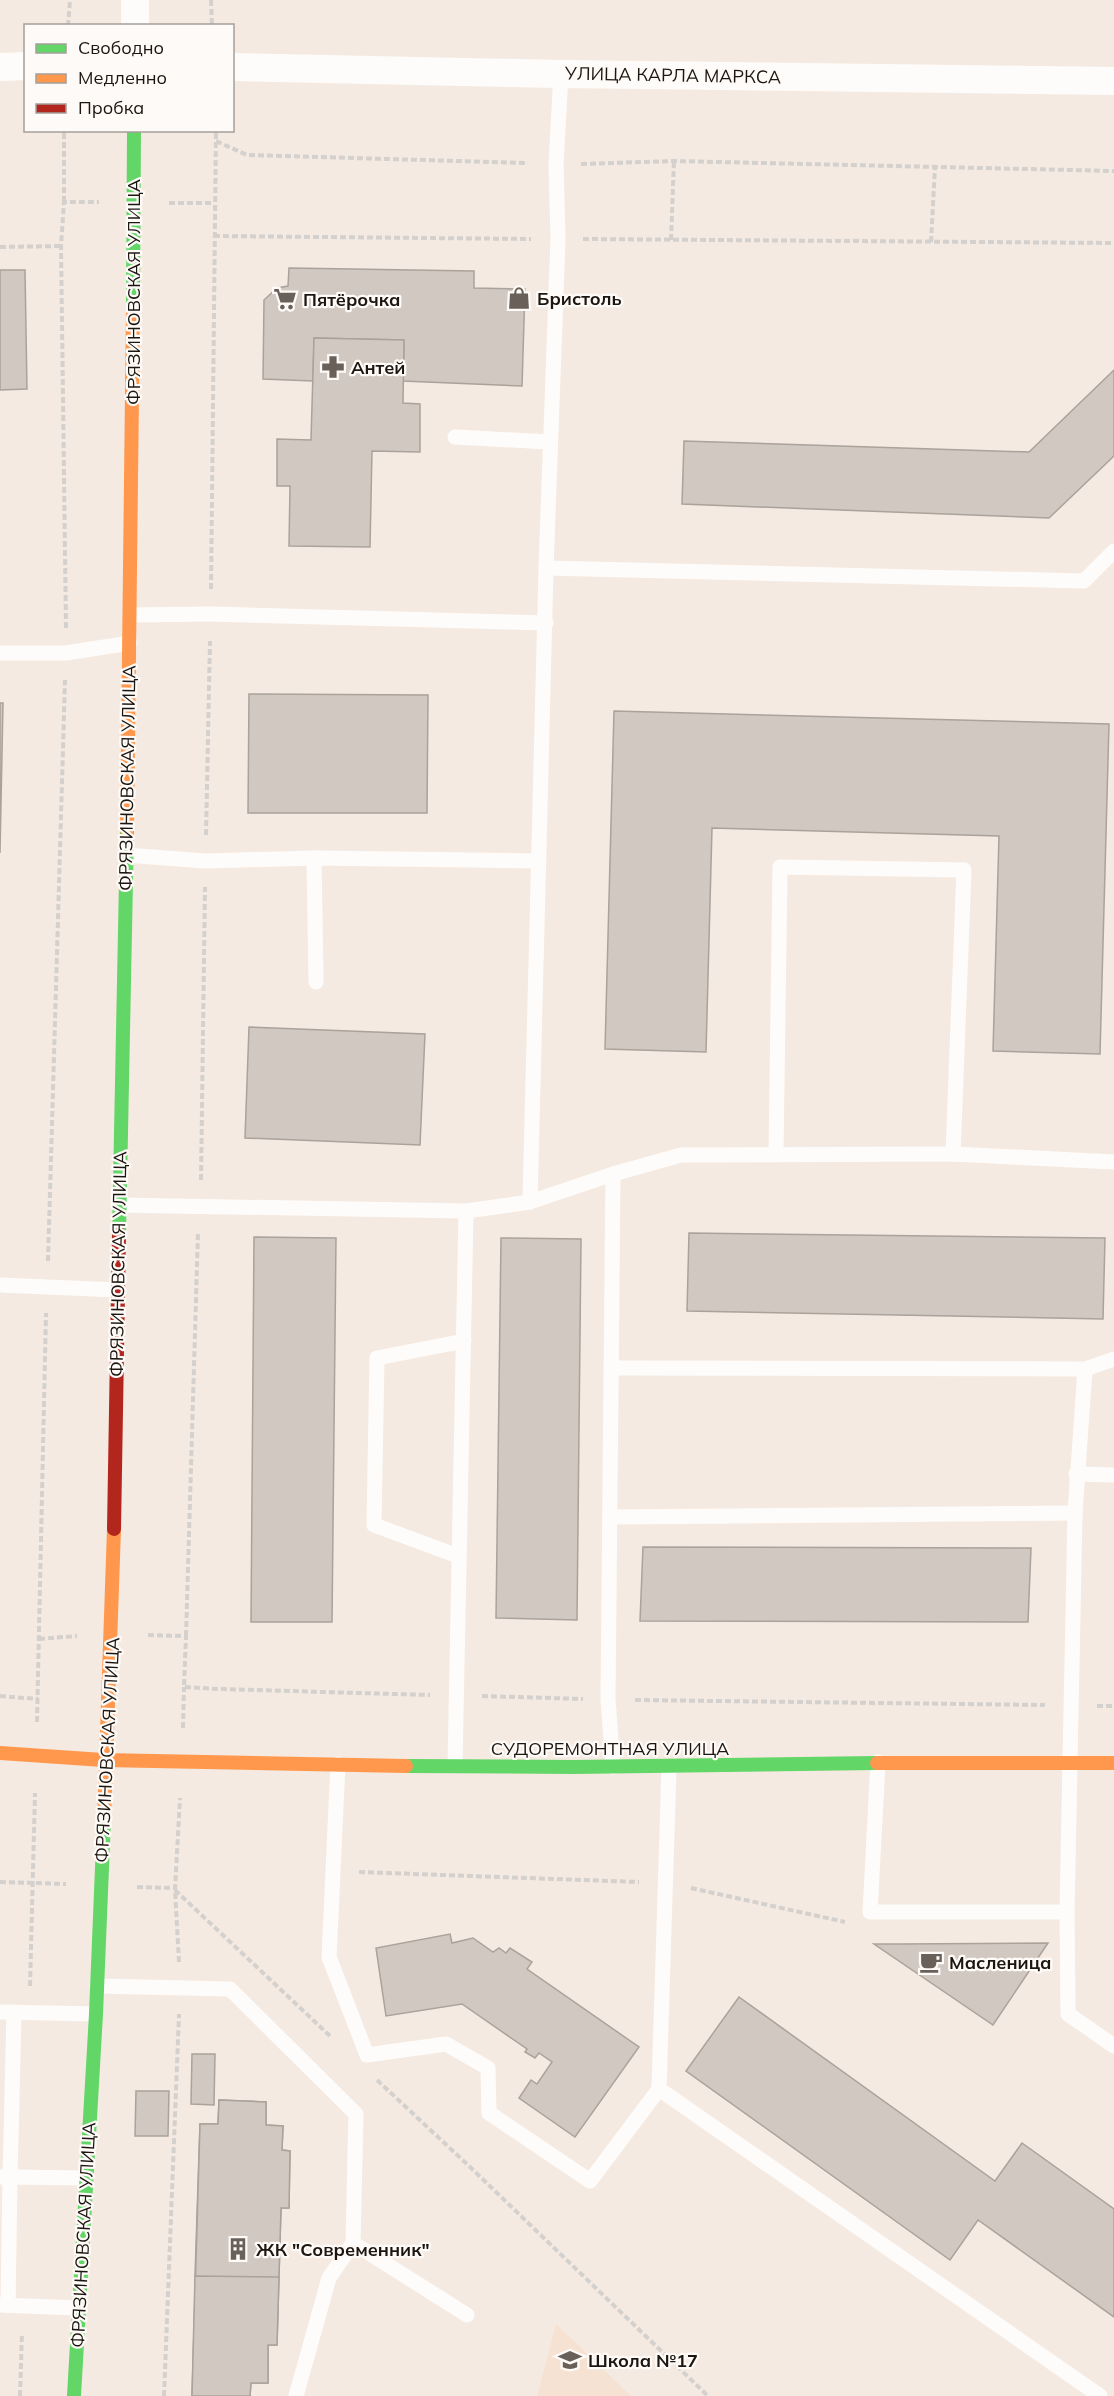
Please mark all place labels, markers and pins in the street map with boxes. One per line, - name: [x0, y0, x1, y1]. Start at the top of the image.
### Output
- shop icon: Бристоль: [506, 285, 532, 311]
- supermarket icon: Пятёрочка: [272, 286, 298, 312]
- place label: Бристоль: [537, 287, 622, 310]
- place label: Пятёрочка: [303, 288, 400, 311]
- pharmacy icon: Антей: [320, 354, 346, 380]
- place label: Антей: [351, 356, 405, 379]
- cafe icon: Масленица: [918, 1949, 944, 1975]
- place label: Масленица: [949, 1951, 1052, 1974]
- building icon: ЖК "Современник": [225, 2236, 251, 2262]
- place label: ЖК "Современник": [256, 2238, 429, 2261]
- school or university icon: Школа №17: [557, 2347, 583, 2373]
- place label: Школа №17: [588, 2349, 698, 2372]

